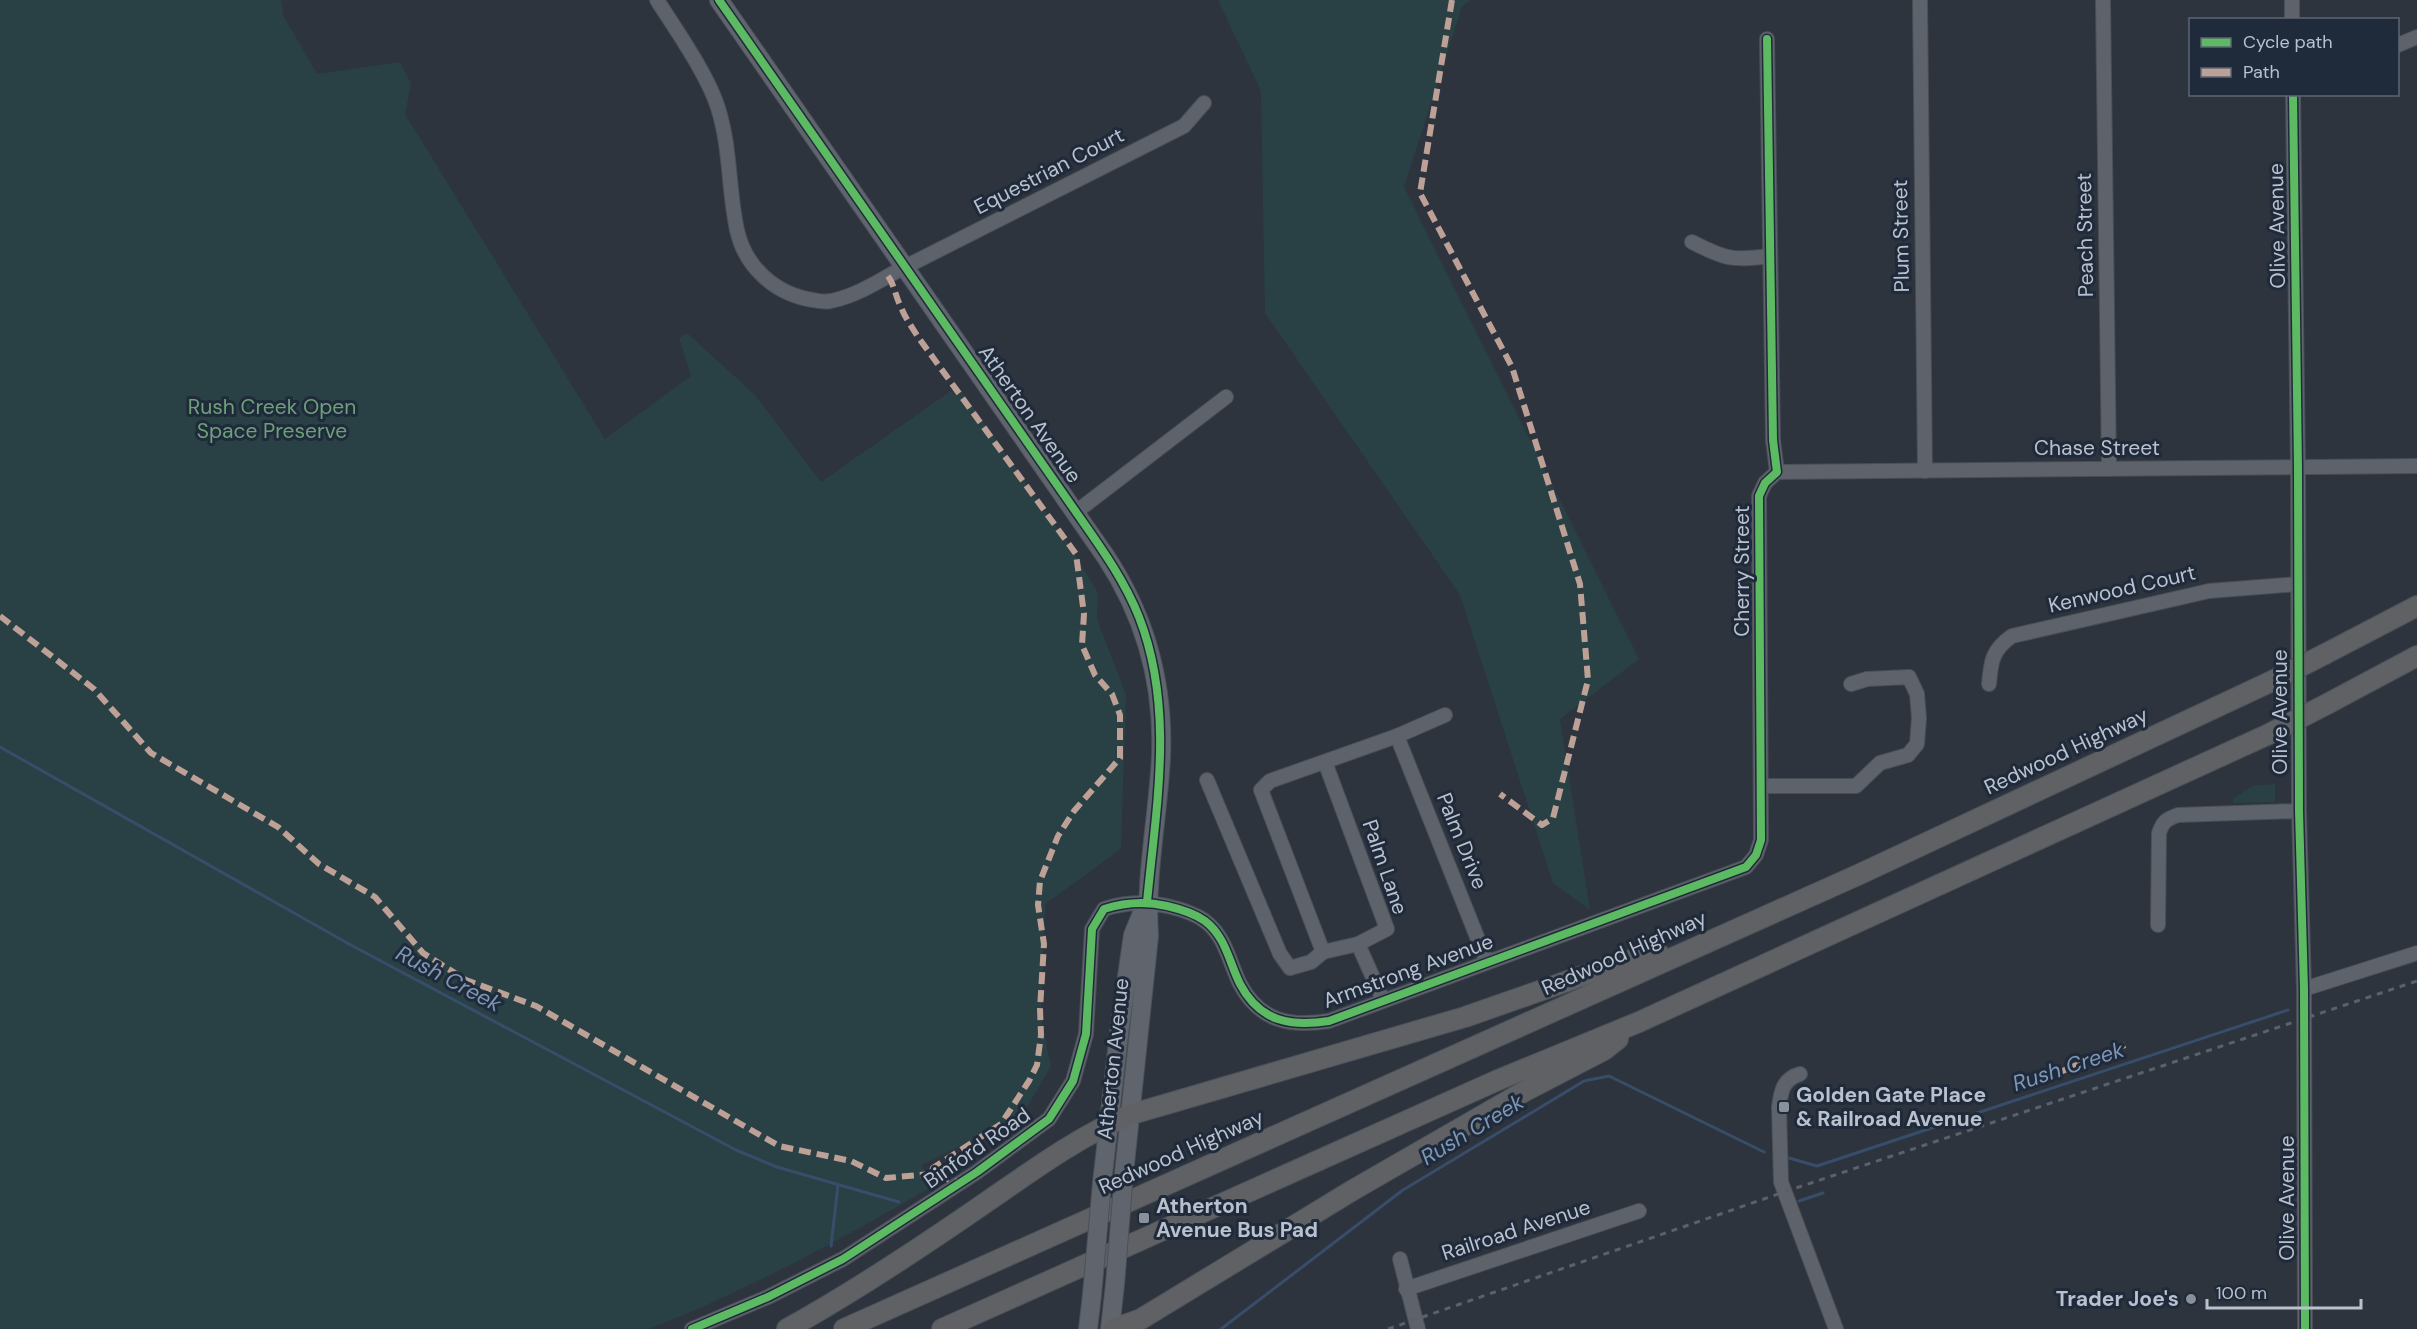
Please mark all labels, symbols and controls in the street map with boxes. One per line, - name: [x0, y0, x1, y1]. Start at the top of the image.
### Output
- legend: [2189, 18, 2399, 96]
- text: Cycle path: [2243, 30, 2333, 54]
- text: Path: [2243, 60, 2280, 84]
- street label: Equestrian Court: [969, 121, 1129, 221]
- street label: Olive Avenue: [2262, 163, 2292, 289]
- street label: Peach Street: [2070, 173, 2100, 297]
- street label: Plum Street: [1886, 179, 1916, 293]
- street label: Atherton Avenue: [972, 339, 1088, 489]
- park label: Rush Creek Open Space Preserve: [188, 393, 356, 445]
- street label: Chase Street: [2034, 434, 2160, 462]
- street label: Cherry Street: [1728, 505, 1756, 637]
- street label: Kenwood Court: [2046, 558, 2198, 620]
- street label: Olive Avenue: [2266, 649, 2294, 775]
- street label: Redwood Highway: [1980, 701, 2153, 801]
- street label: Palm Drive: [1430, 789, 1494, 894]
- street label: Palm Lane: [1356, 816, 1414, 918]
- street label: Redwood Highway: [1537, 904, 1711, 1002]
- street label: Armstrong Avenue: [1319, 927, 1497, 1015]
- water label: Rush Creek: [391, 938, 507, 1019]
- street label: Atherton Avenue: [1091, 977, 1135, 1141]
- water label: Rush Creek: [2009, 1035, 2128, 1098]
- place label: Golden Gate Place & Railroad Avenue: [1796, 1081, 1986, 1133]
- water label: Rush Creek: [1415, 1087, 1530, 1172]
- marker: Golden Gate Place & Railroad Avenue: [1777, 1100, 1791, 1114]
- street label: Binford Road: [918, 1101, 1036, 1195]
- street label: Redwood Highway: [1094, 1103, 1268, 1201]
- street label: Olive Avenue: [2273, 1135, 2301, 1261]
- place label: Atherton Avenue Bus Pad: [1156, 1192, 1318, 1244]
- street label: Railroad Avenue: [1438, 1193, 1594, 1267]
- marker: Atherton Avenue Bus Pad: [1137, 1211, 1151, 1225]
- scale bar: [2207, 1272, 2362, 1310]
- text: 100 m: [2216, 1281, 2267, 1305]
- place label: Trader Joe's: [2056, 1285, 2179, 1313]
- marker: Trader Joe's: [2184, 1292, 2198, 1306]

